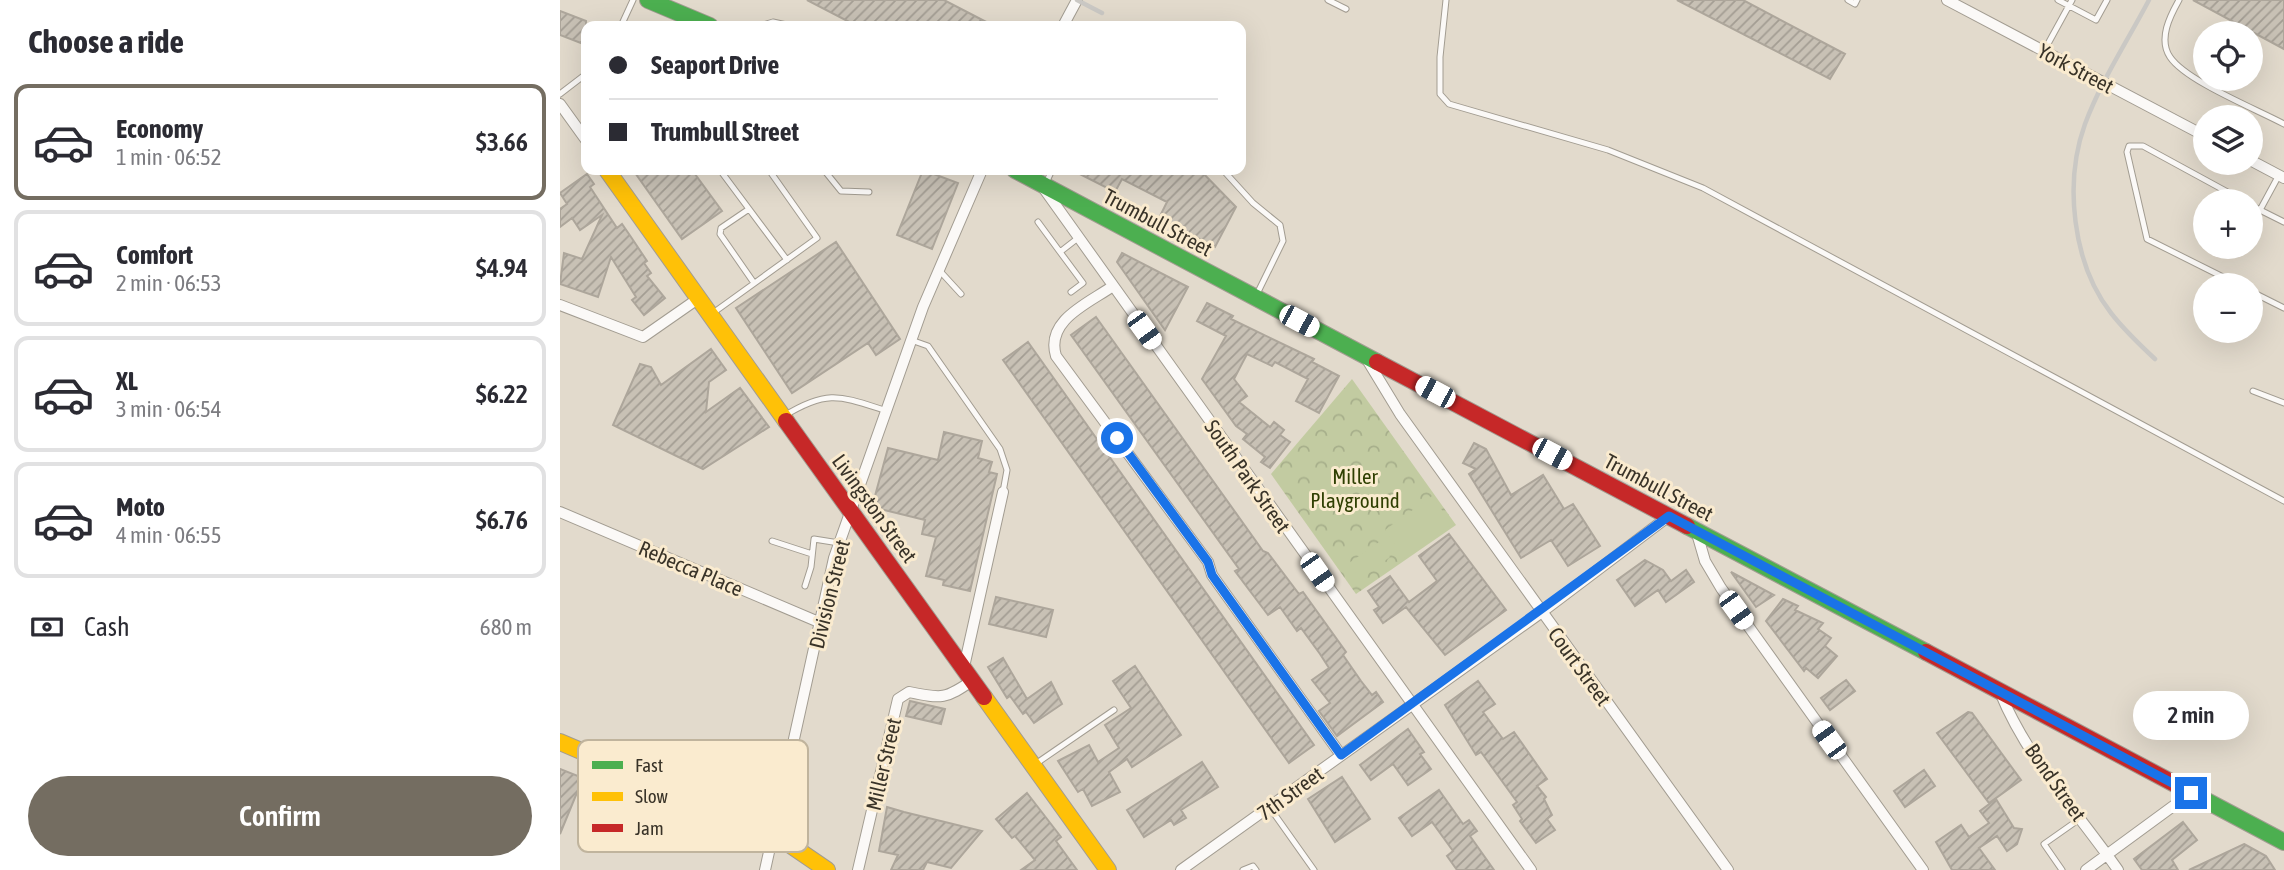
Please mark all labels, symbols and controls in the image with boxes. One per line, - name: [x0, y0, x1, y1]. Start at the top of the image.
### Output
- map controls: [2193, 21, 2263, 343]
- button: locate: [2193, 21, 2263, 91]
- text: Choose a ride: [28, 23, 184, 60]
- street label: York Street: [2034, 38, 2118, 98]
- text: Seaport Drive: [651, 50, 779, 80]
- button: layers: [2193, 105, 2263, 175]
- icon: car: [32, 111, 95, 174]
- text: Economy: [116, 114, 203, 144]
- text: Trumbull Street: [651, 117, 799, 147]
- text: $3.66: [476, 127, 528, 157]
- text: 1 min · 06:52: [116, 144, 222, 170]
- street label: Trumbull Street: [1100, 183, 1216, 261]
- button: +: [2193, 189, 2263, 259]
- icon: car: [32, 237, 95, 300]
- text: Comfort: [116, 240, 193, 270]
- text: $4.94: [476, 253, 528, 283]
- text: 2 min · 06:53: [116, 270, 222, 296]
- button: −: [2193, 273, 2263, 343]
- car: [1276, 302, 1323, 340]
- car: [1124, 307, 1165, 353]
- icon: car: [32, 363, 95, 426]
- text: XL: [116, 366, 138, 396]
- car: [1412, 373, 1459, 411]
- text: $6.22: [476, 379, 528, 409]
- text: 3 min · 06:54: [116, 396, 222, 422]
- street label: South Park Street: [1200, 415, 1296, 537]
- route start: [1101, 422, 1133, 454]
- car: [1529, 435, 1576, 473]
- street label: Trumbull Street: [1601, 448, 1717, 526]
- street label: Livingston Street: [828, 449, 922, 567]
- park label: Miller Playground: [1310, 464, 1400, 512]
- icon: car: [32, 489, 95, 552]
- text: Moto: [116, 492, 165, 522]
- text: $6.76: [476, 505, 528, 535]
- text: 4 min · 06:55: [116, 522, 222, 548]
- street label: Rebecca Place: [635, 535, 747, 601]
- street label: Division Street: [804, 537, 854, 651]
- car: [1297, 549, 1338, 595]
- car: [1716, 587, 1757, 633]
- icon: cash: [28, 608, 66, 646]
- text: Cash: [84, 612, 130, 642]
- text: 680 m: [480, 614, 532, 640]
- street label: Court Street: [1544, 622, 1616, 710]
- callout: 2 min: [2133, 692, 2249, 740]
- text: 2 min: [2168, 702, 2214, 728]
- street label: Miller Street: [861, 715, 905, 813]
- car: [1809, 717, 1850, 763]
- street label: Bond Street: [2021, 739, 2091, 825]
- legend: [578, 740, 808, 852]
- text: Fast: [635, 754, 663, 776]
- street label: 7th Street: [1253, 761, 1327, 825]
- button: Confirm: [28, 776, 532, 856]
- route end: [2175, 777, 2207, 809]
- text: Slow: [635, 785, 669, 807]
- text: Jam: [635, 817, 664, 839]

